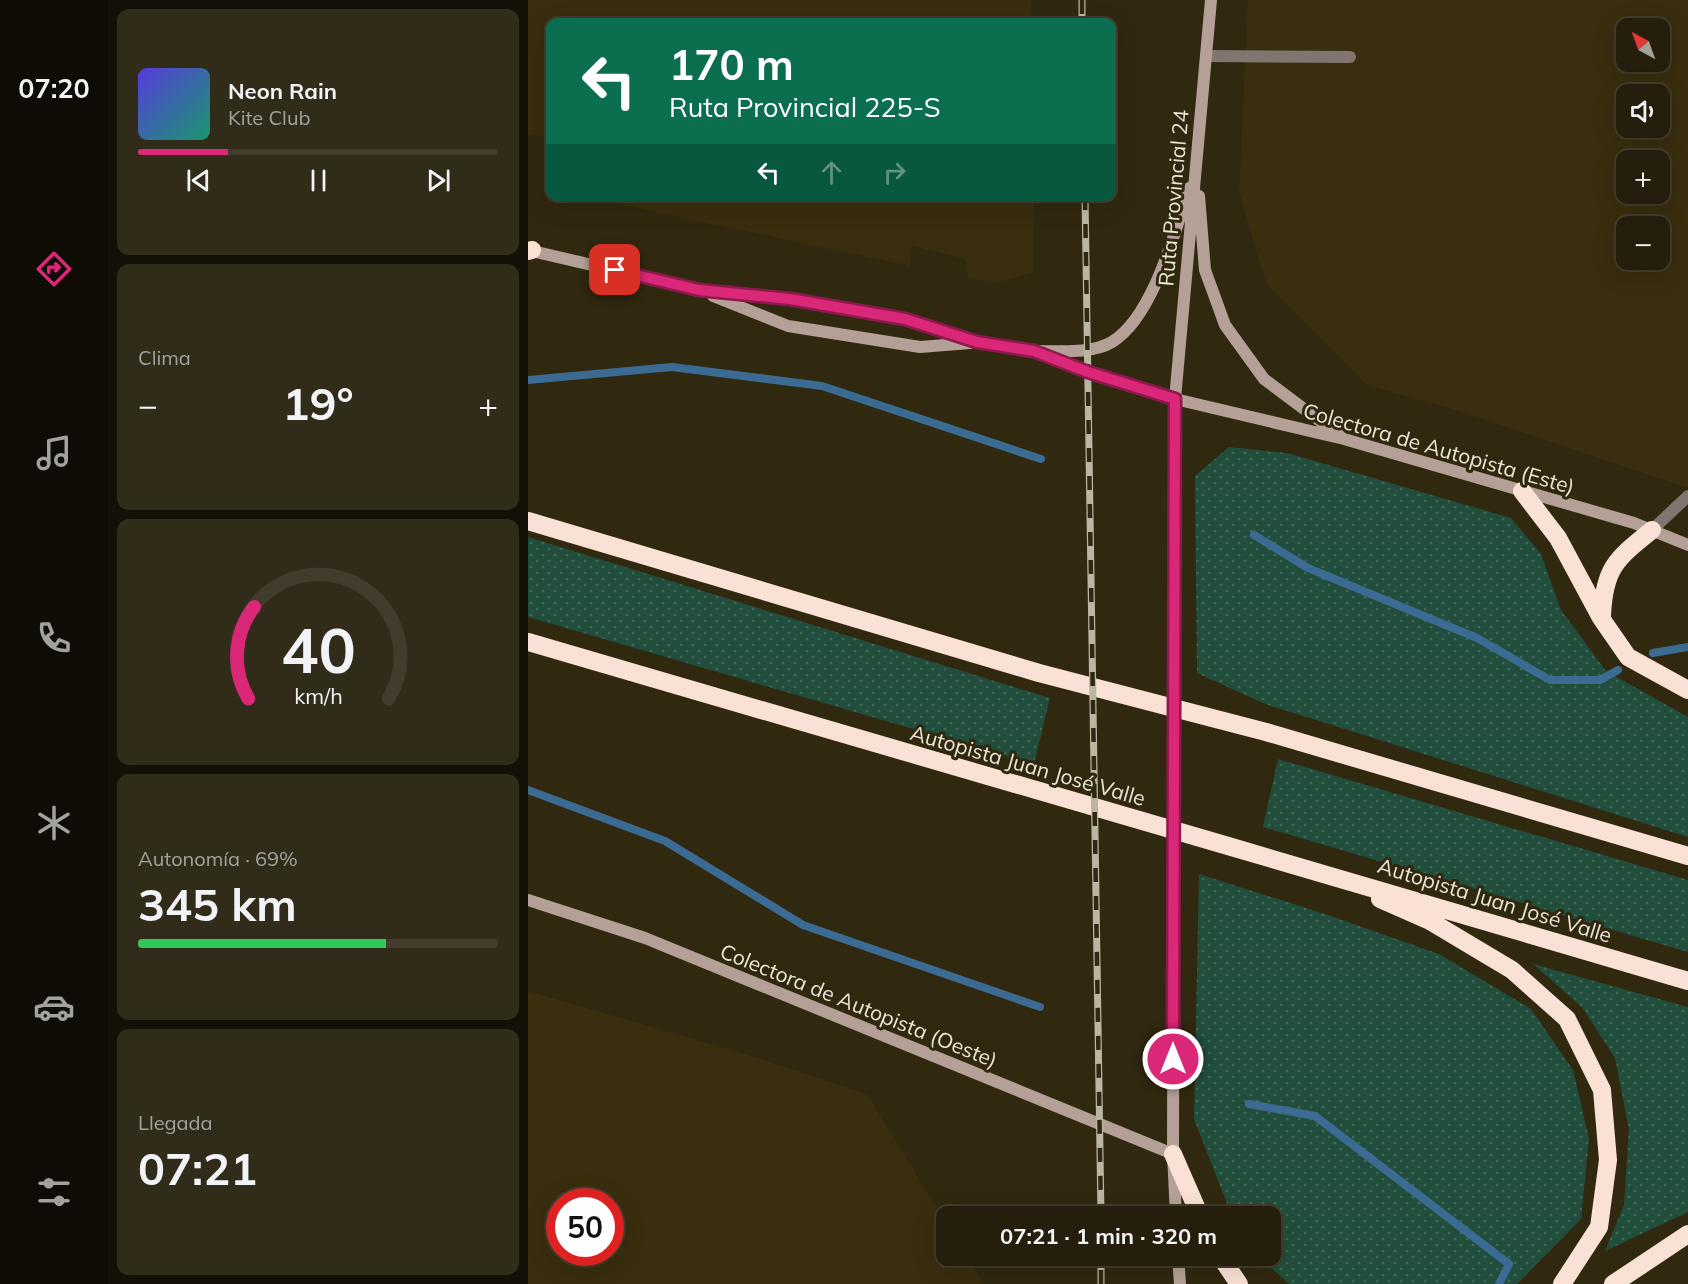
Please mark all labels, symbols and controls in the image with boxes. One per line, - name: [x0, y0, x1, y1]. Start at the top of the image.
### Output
- north arrow: [1616, 18, 1670, 72]
- map controls: [1616, 18, 1670, 270]
- text: 170 m: [669, 38, 794, 91]
- icon: left: [570, 42, 648, 120]
- text: 07:20: [18, 71, 90, 105]
- text: Neon Rain: [228, 77, 337, 105]
- button: sound: [1616, 84, 1670, 138]
- text: Ruta Provincial 225-S: [669, 90, 941, 124]
- text: Kite Club: [228, 105, 310, 130]
- street label: Ruta Provincial 24: [1152, 108, 1194, 287]
- button: +: [1616, 150, 1670, 204]
- icon: left: [752, 156, 785, 189]
- icon: ahead: [815, 156, 848, 189]
- icon: right: [878, 156, 911, 189]
- icon: previous: [182, 164, 215, 197]
- icon: pause: [302, 164, 335, 197]
- icon: next: [422, 164, 455, 197]
- button: −: [1616, 216, 1670, 270]
- pin: [589, 244, 640, 295]
- icon: directions: [33, 248, 75, 290]
- icon: arrive: [598, 253, 631, 286]
- text: Clima: [138, 345, 191, 370]
- text: 19°: [282, 375, 354, 431]
- text: −: [138, 384, 158, 425]
- text: +: [478, 384, 498, 425]
- street label: Colectora de Autopista (Este): [1300, 397, 1578, 499]
- icon: music: [33, 432, 75, 474]
- text: 40: [281, 610, 355, 689]
- icon: phone: [33, 617, 75, 659]
- text: km/h: [294, 682, 342, 709]
- street label: Autopista Juan José Valle: [908, 719, 1148, 811]
- icon: climate: [33, 802, 75, 844]
- text: Autonomía · 69%: [138, 846, 298, 871]
- street label: Autopista Juan José Valle: [1375, 852, 1615, 948]
- text: 345 km: [138, 876, 297, 932]
- street label: Colectora de Autopista (Oeste): [717, 937, 1001, 1073]
- icon: car: [33, 986, 75, 1028]
- position arrow: [1141, 1027, 1205, 1091]
- text: Llegada: [138, 1110, 213, 1135]
- text: 07:21: [138, 1140, 257, 1196]
- icon: filters: [33, 1171, 75, 1213]
- speed limit sign: 50: [546, 1188, 624, 1266]
- text: 07:21 · 1 min · 320 m: [1000, 1222, 1217, 1250]

